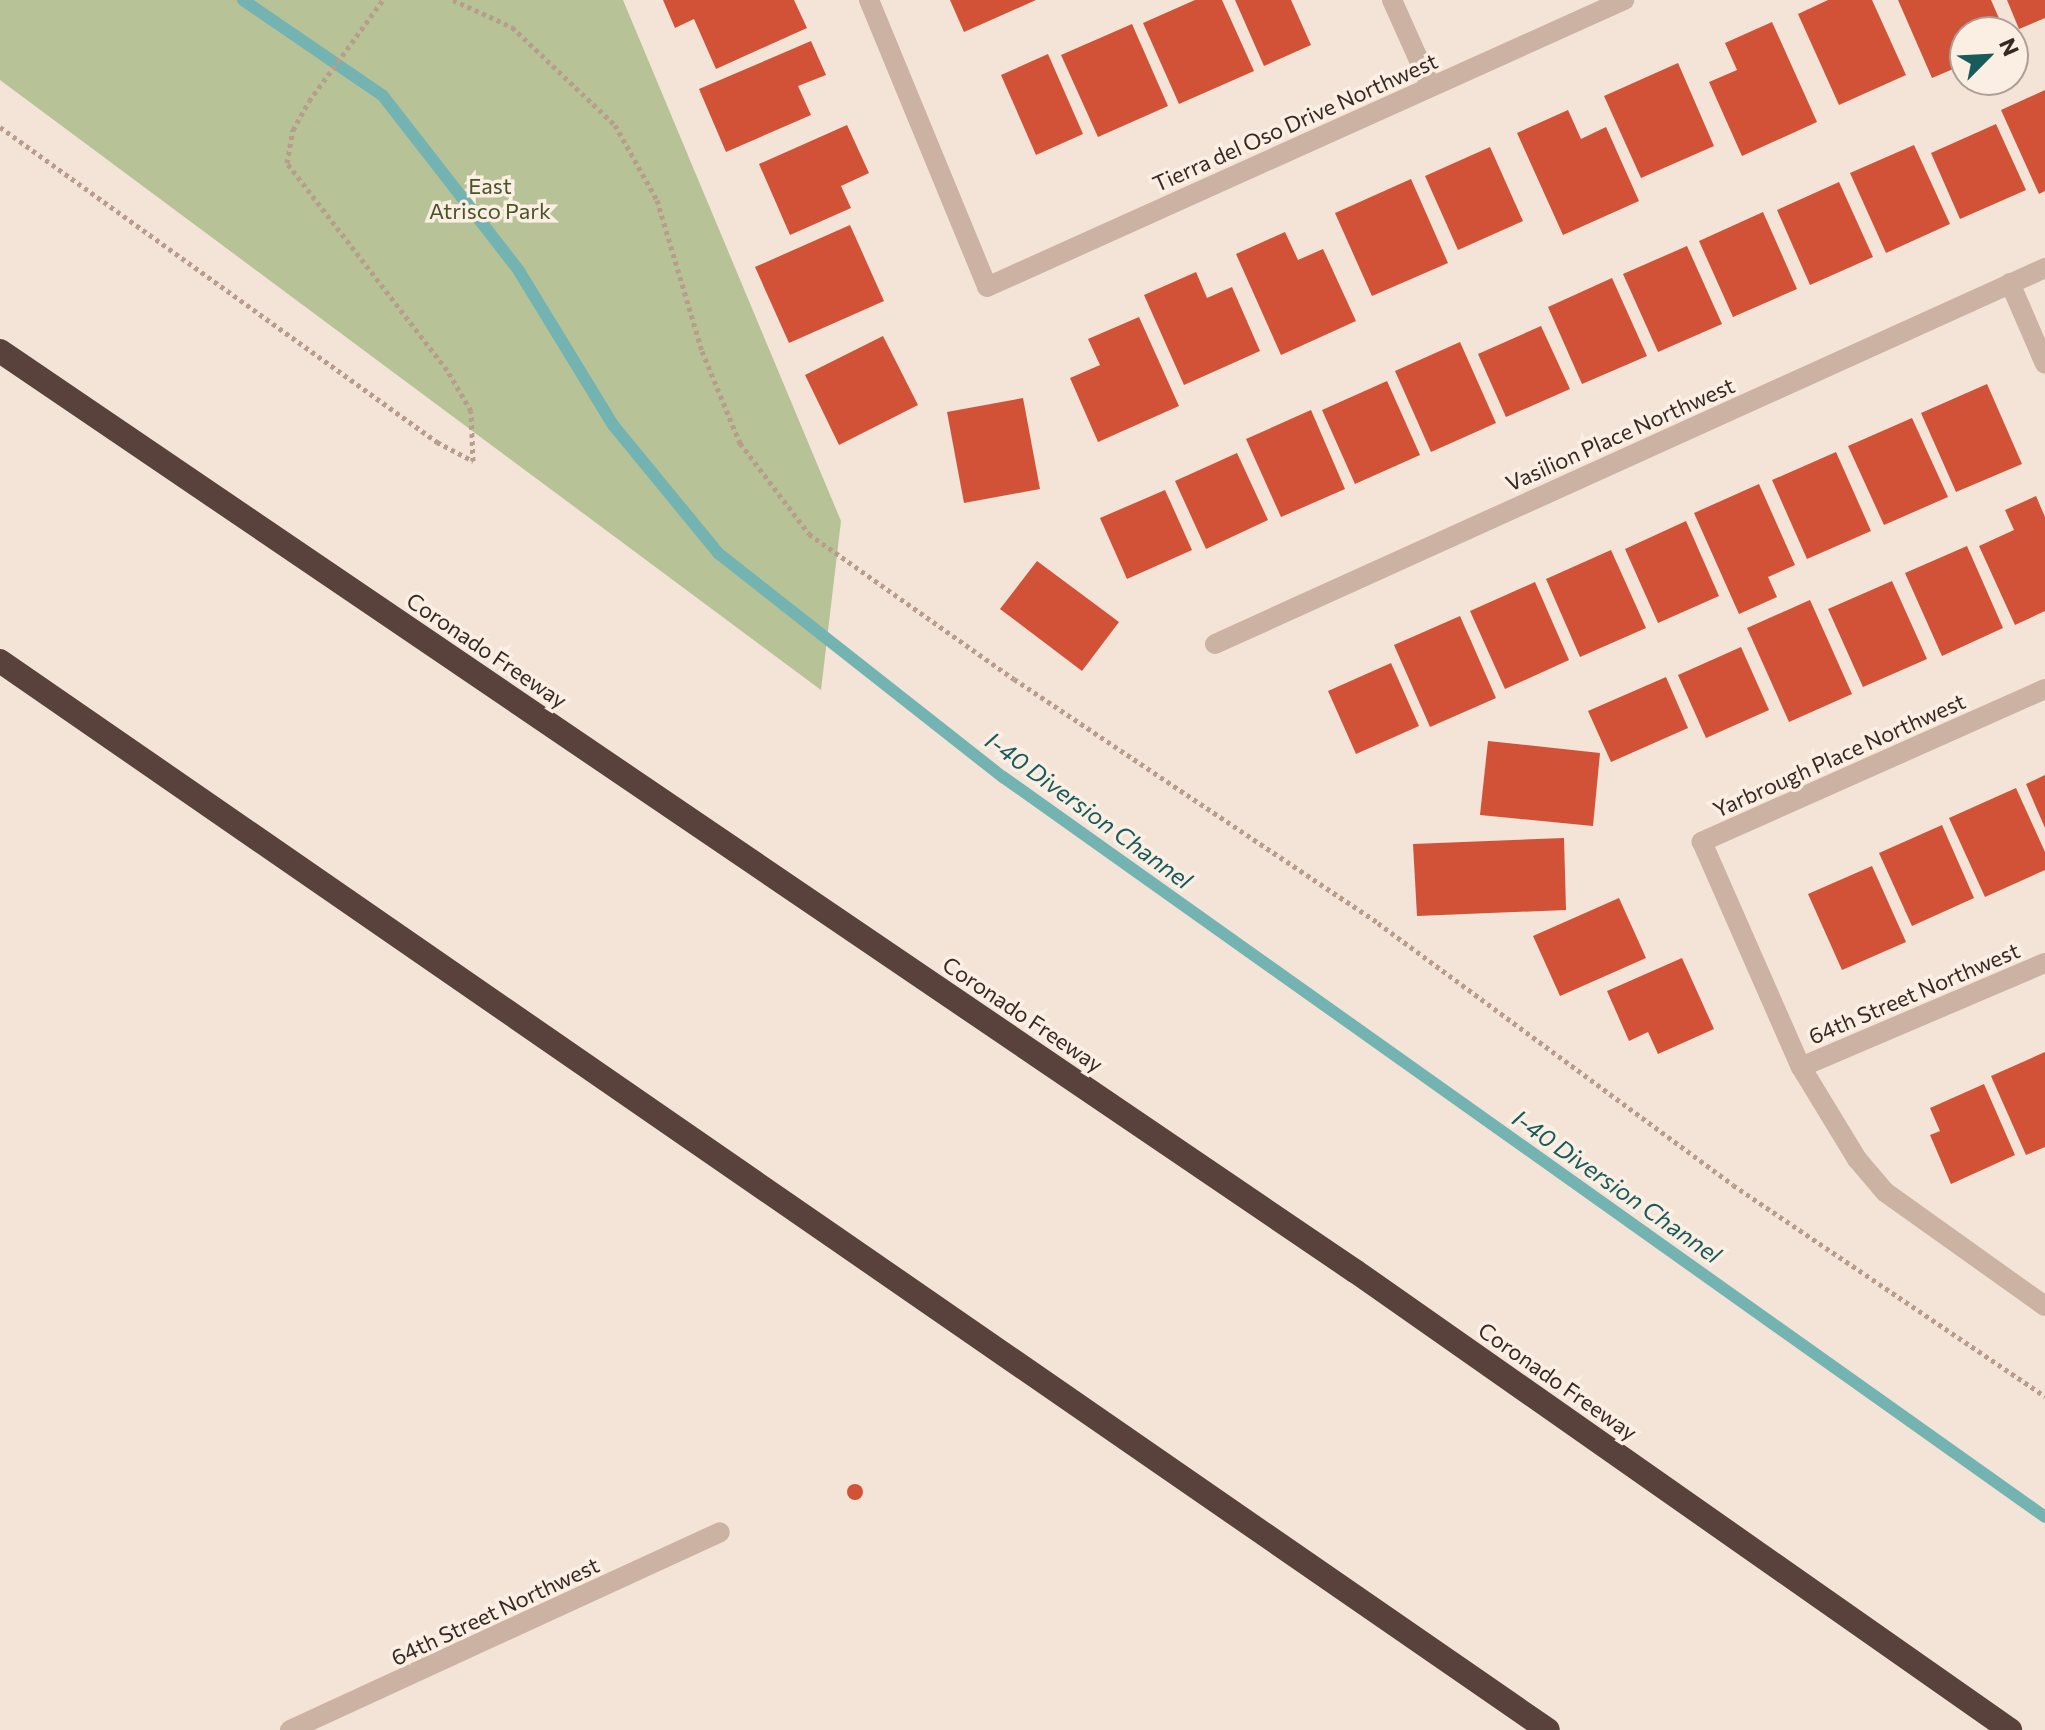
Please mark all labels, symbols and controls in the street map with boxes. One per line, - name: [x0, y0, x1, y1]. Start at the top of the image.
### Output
- north arrow: [1949, 16, 2029, 96]
- text: N: [1994, 34, 2025, 60]
- street label: Tierra del Oso Drive Northwest: [1149, 47, 1441, 197]
- park label: East Atrisco Park: [429, 172, 551, 224]
- street label: Vasilion Place Northwest: [1502, 372, 1738, 496]
- street label: Coronado Freeway: [402, 587, 572, 713]
- street label: Yarbrough Place Northwest: [1709, 687, 1969, 823]
- water label: I-40 Diversion Channel: [980, 725, 1198, 895]
- street label: 64th Street Northwest: [1805, 937, 2023, 1049]
- street label: Coronado Freeway: [938, 951, 1108, 1077]
- water label: I-40 Diversion Channel: [1507, 1103, 1727, 1269]
- street label: Coronado Freeway: [1474, 1316, 1642, 1446]
- street label: 64th Street Northwest: [387, 1551, 603, 1671]

